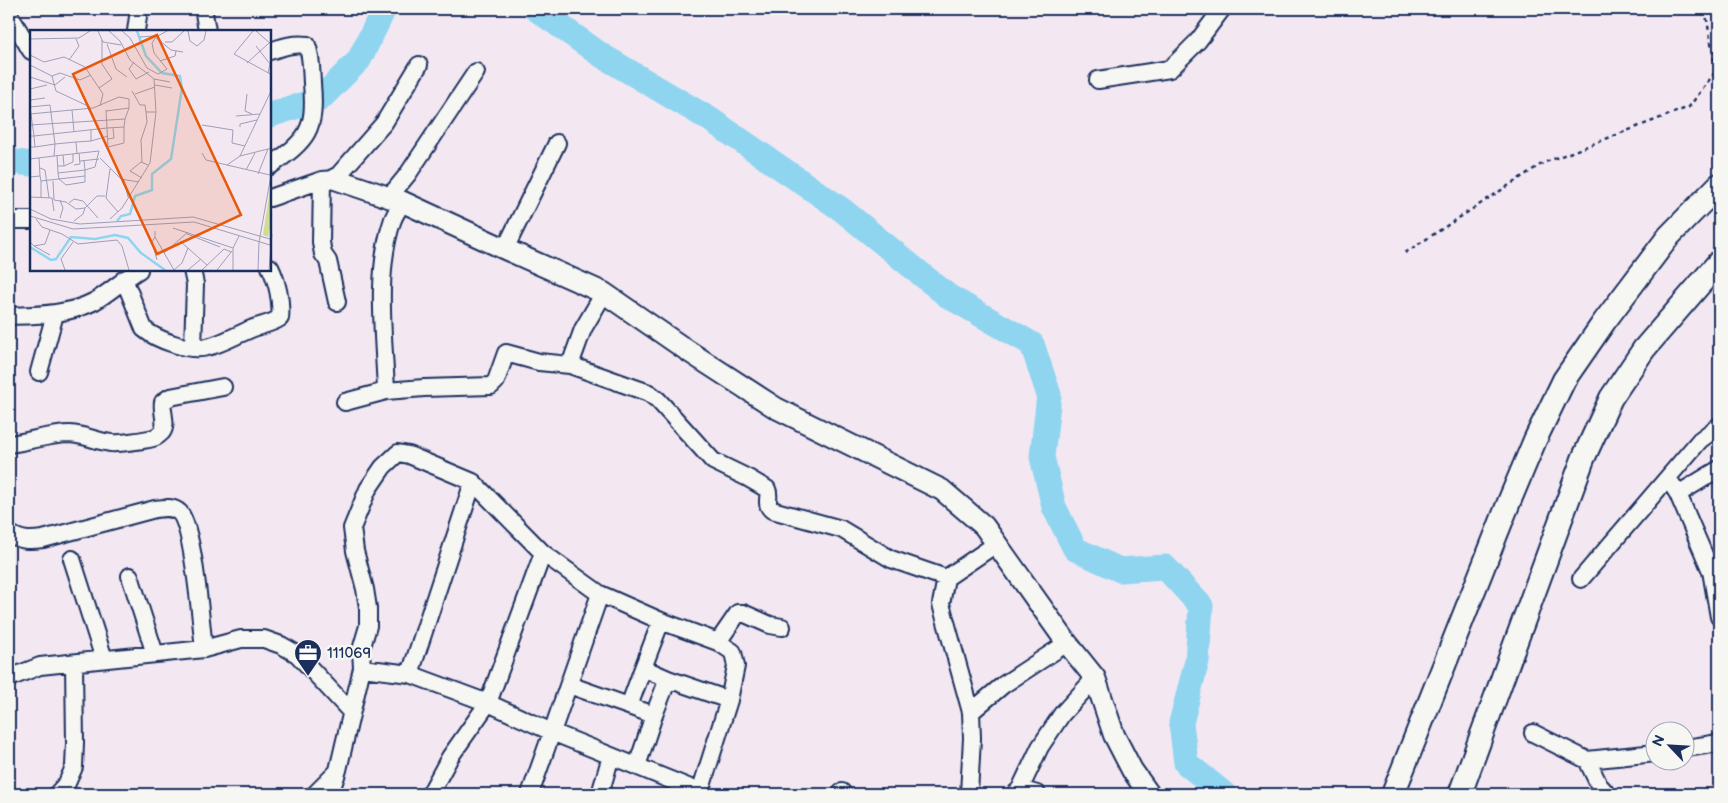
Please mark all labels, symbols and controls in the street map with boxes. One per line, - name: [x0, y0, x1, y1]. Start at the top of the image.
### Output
- inset map: [30, 30, 271, 271]
- office icon: 111069: [293, 638, 323, 677]
- place label: 111069: [327, 644, 371, 663]
- north arrow: [1646, 720, 1696, 770]
- text: N: [1649, 732, 1669, 749]

